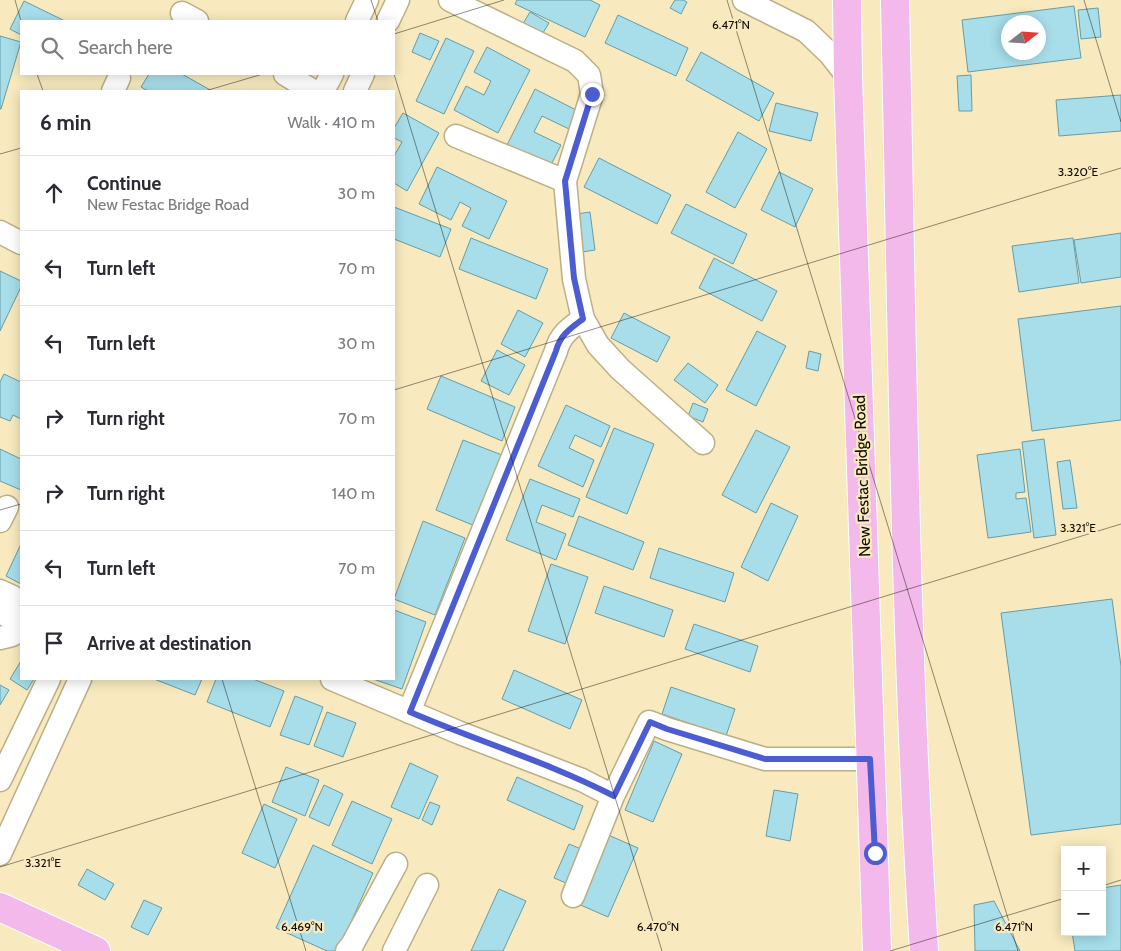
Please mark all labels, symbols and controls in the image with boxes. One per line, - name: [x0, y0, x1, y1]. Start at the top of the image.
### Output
- north arrow: [1001, 15, 1046, 60]
- text: 6.471°N: [712, 17, 750, 32]
- search box: [20, 20, 395, 75]
- icon: search: [38, 34, 66, 62]
- text: Search here: [78, 36, 172, 59]
- route end: [581, 83, 604, 106]
- text: 6 min: [40, 110, 91, 135]
- text: Walk · 410 m: [288, 113, 375, 132]
- text: 3.320°E: [1058, 164, 1098, 179]
- text: Continue: [87, 172, 161, 195]
- icon: ahead: [40, 179, 68, 207]
- text: 30 m: [338, 184, 375, 203]
- text: New Festac Bridge Road: [87, 195, 249, 214]
- icon: left: [40, 254, 68, 282]
- text: Turn left: [87, 257, 155, 280]
- text: 70 m: [338, 259, 375, 278]
- icon: left: [40, 329, 68, 357]
- text: Turn left: [87, 332, 155, 355]
- text: 30 m: [338, 334, 375, 353]
- street label: New Festac Bridge Road: [850, 395, 874, 557]
- icon: right: [40, 404, 68, 432]
- text: Turn right: [87, 407, 165, 430]
- text: 70 m: [338, 409, 375, 428]
- icon: right: [40, 479, 68, 507]
- text: Turn right: [87, 482, 165, 505]
- text: 140 m: [332, 484, 375, 503]
- text: 3.321°E: [1060, 520, 1096, 535]
- icon: left: [40, 554, 68, 582]
- text: Turn left: [87, 557, 155, 580]
- text: 70 m: [338, 559, 375, 578]
- icon: arrive: [40, 629, 68, 657]
- text: Arrive at destination: [87, 632, 251, 655]
- route start: [864, 842, 887, 865]
- map controls: [1061, 846, 1106, 936]
- button: +: [1061, 846, 1106, 891]
- text: 3.321°E: [25, 855, 61, 870]
- button: −: [1061, 891, 1106, 936]
- text: 6.469°N: [281, 919, 323, 934]
- text: 6.470°N: [637, 919, 679, 934]
- text: 6.471°N: [995, 919, 1033, 934]

